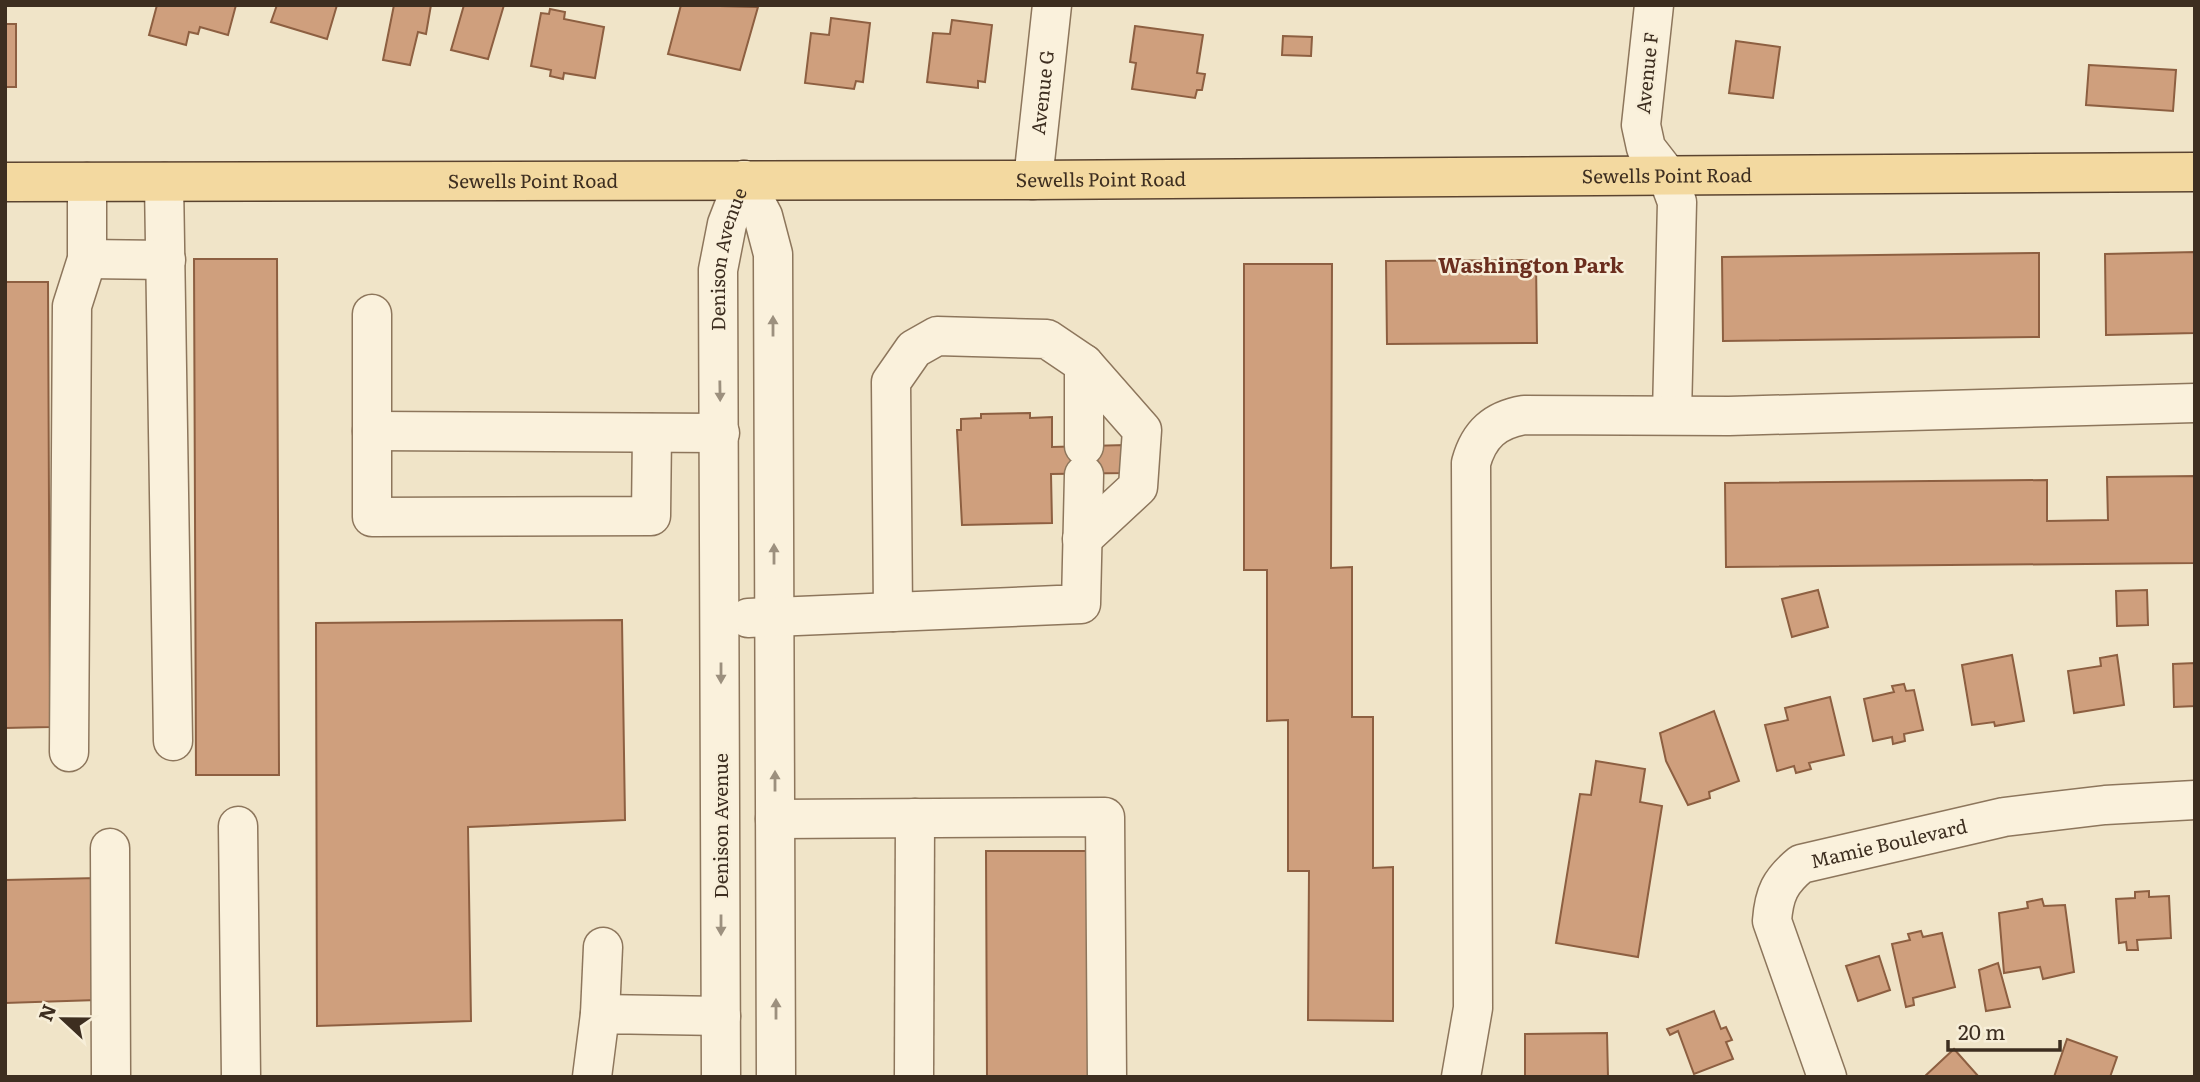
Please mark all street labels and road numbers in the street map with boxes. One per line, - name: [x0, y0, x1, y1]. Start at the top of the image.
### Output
- street label: Avenue F: [1628, 31, 1664, 115]
- street label: Avenue G: [1023, 49, 1060, 136]
- street label: Sewells Point Road: [1582, 160, 1753, 189]
- street label: Sewells Point Road: [1016, 164, 1187, 193]
- street label: Sewells Point Road: [448, 166, 619, 194]
- street label: Denison Avenue: [703, 183, 753, 331]
- street label: Denison Avenue: [706, 753, 734, 899]
- street label: Mamie Boulevard: [1808, 811, 1970, 874]

